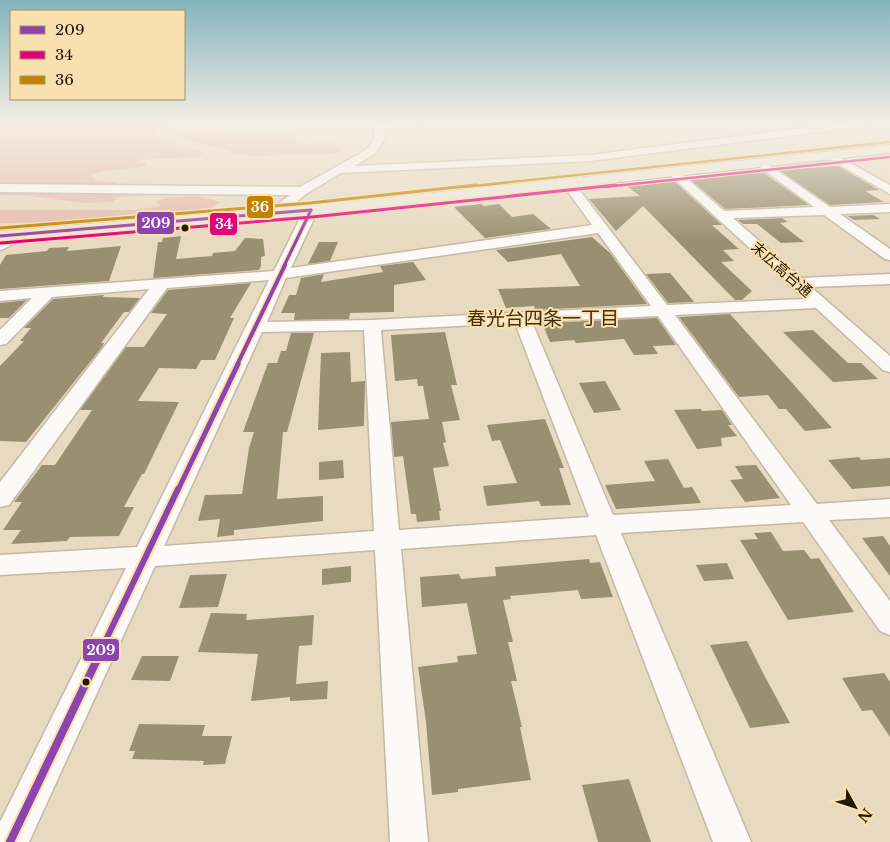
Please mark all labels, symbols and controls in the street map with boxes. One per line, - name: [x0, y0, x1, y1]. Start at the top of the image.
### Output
- legend: [10, 10, 185, 100]
- text: 209: [55, 20, 85, 39]
- text: 34: [55, 45, 73, 64]
- text: 36: [55, 70, 74, 89]
- line badge: 36: [246, 195, 274, 219]
- text: 36: [251, 198, 269, 216]
- line badge: 209: [136, 211, 175, 235]
- line badge: 34: [209, 212, 238, 236]
- text: 209: [141, 214, 171, 232]
- text: 34: [215, 215, 233, 233]
- unlabelled marker: [180, 223, 190, 233]
- street label: 末広高台通: [747, 237, 817, 301]
- district label: 春光台四条一丁目: [467, 307, 619, 330]
- line badge: 209: [82, 638, 120, 662]
- text: 209: [86, 641, 116, 659]
- unlabelled marker: [81, 677, 91, 687]
- north arrow: [830, 782, 880, 832]
- text: N: [854, 805, 876, 826]

